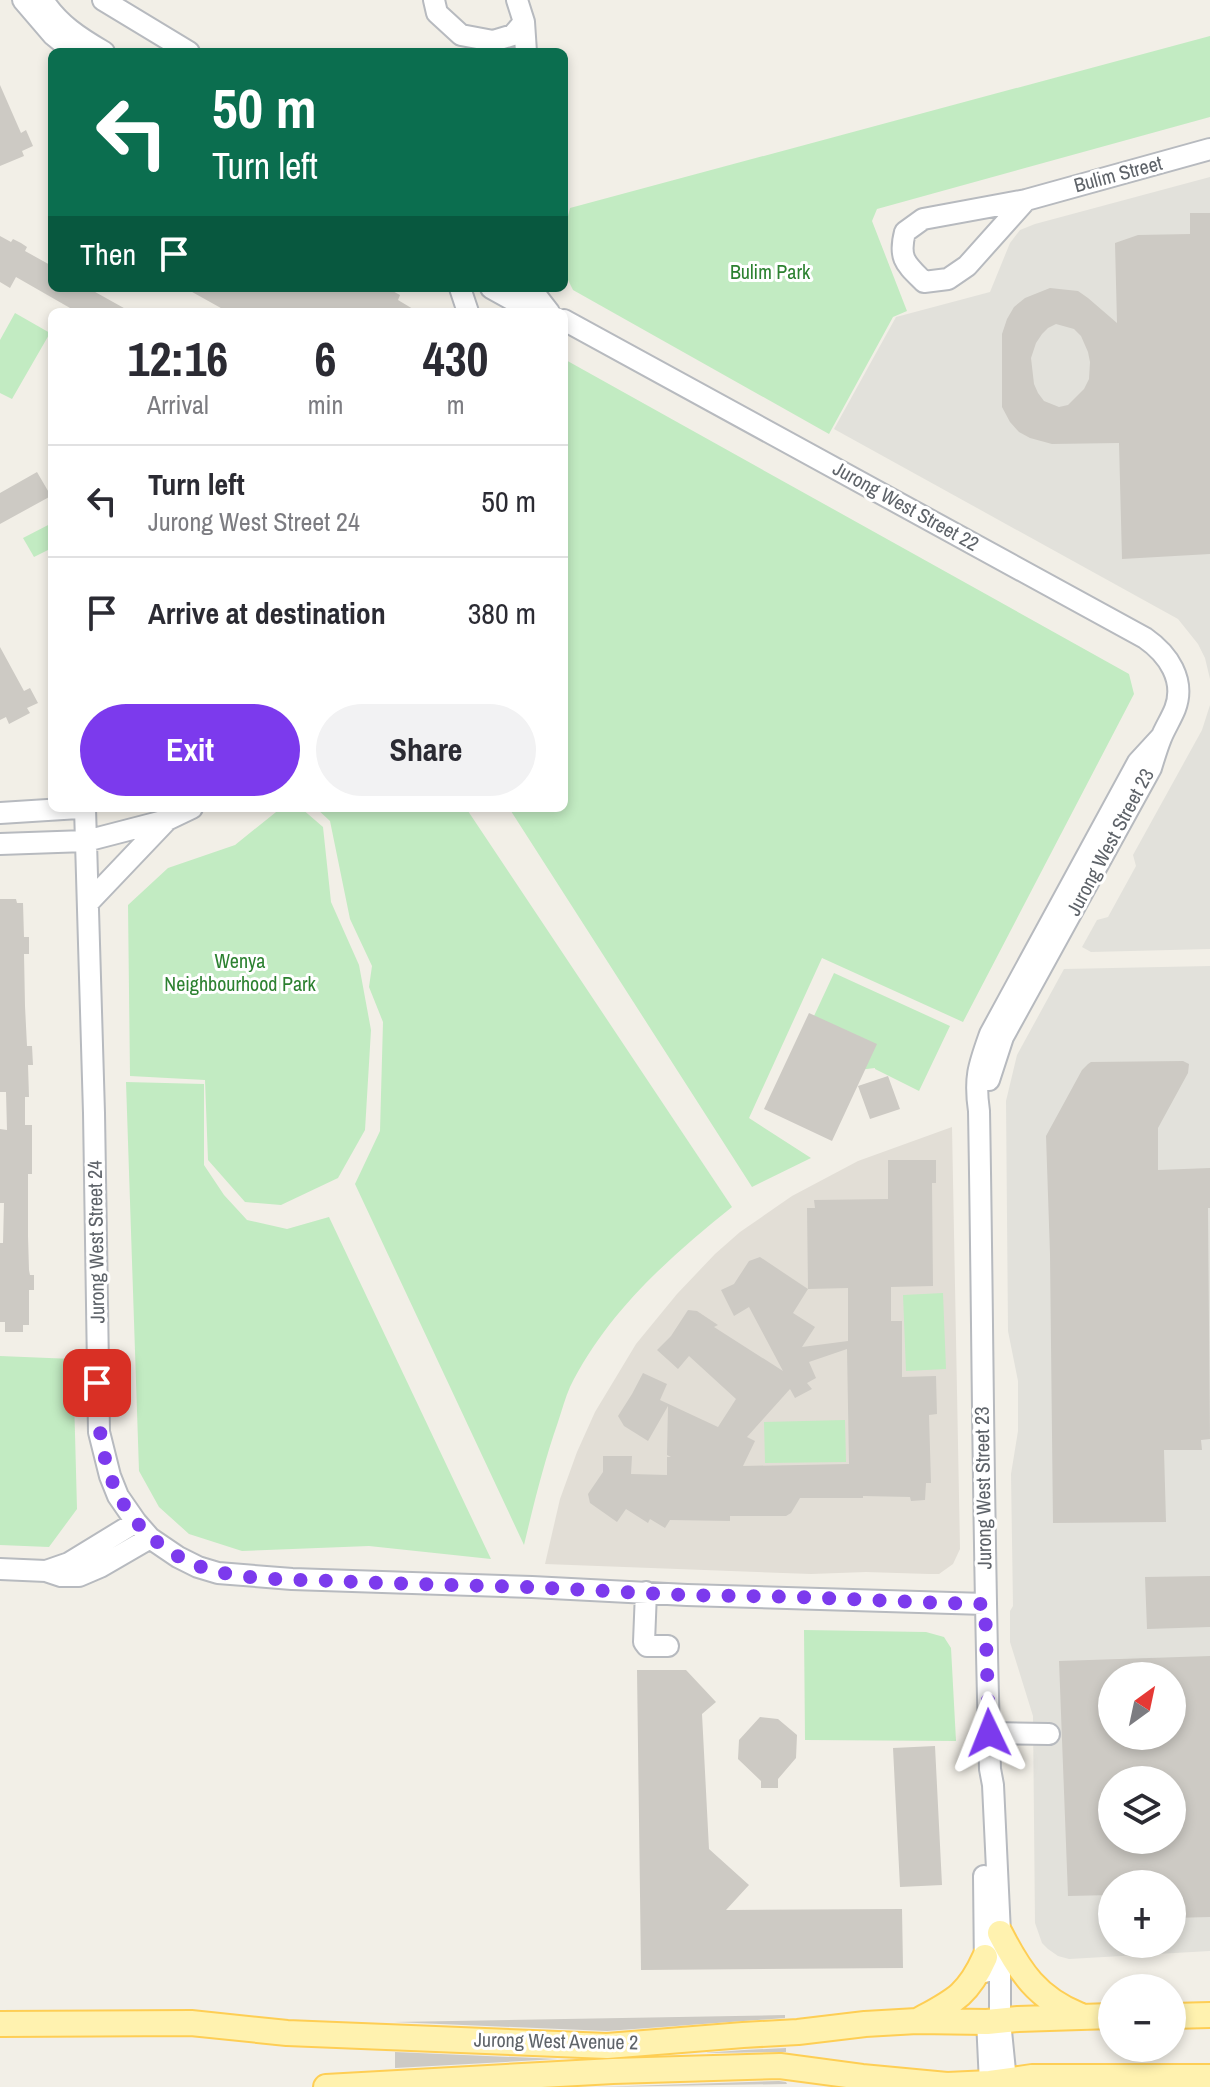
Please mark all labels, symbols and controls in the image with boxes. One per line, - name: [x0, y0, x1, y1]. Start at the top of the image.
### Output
- text: 50 m: [212, 70, 317, 145]
- icon: left: [80, 80, 184, 184]
- text: Turn left: [212, 142, 318, 190]
- street label: Bulim Street: [1071, 149, 1165, 198]
- icon: arrive: [152, 232, 196, 276]
- text: Then: [80, 234, 136, 274]
- park label: Bulim Park: [730, 258, 811, 285]
- text: 12:16: [128, 326, 228, 391]
- text: 6: [315, 326, 336, 391]
- text: 430: [423, 326, 488, 391]
- text: Arrival: [147, 387, 209, 422]
- text: min: [308, 387, 343, 422]
- text: m: [447, 387, 465, 422]
- street label: Jurong West Street 22: [828, 454, 984, 557]
- text: Turn left: [148, 464, 245, 504]
- icon: left: [80, 479, 124, 523]
- text: 50 m: [481, 481, 536, 521]
- text: Jurong West Street 24: [148, 504, 360, 539]
- icon: arrive: [80, 591, 124, 635]
- text: Arrive at destination: [148, 593, 386, 633]
- text: 380 m: [468, 593, 536, 633]
- button: Exit: [80, 704, 300, 796]
- button: Share: [316, 704, 536, 796]
- street label: Jurong West Street 23: [1059, 764, 1160, 920]
- park label: Wenya Neighbourhood Park: [164, 947, 316, 997]
- street label: Jurong West Street 24: [81, 1160, 110, 1324]
- pin: [63, 1349, 131, 1417]
- icon: arrive: [75, 1361, 119, 1405]
- street label: Jurong West Street 23: [968, 1406, 997, 1570]
- north arrow: [1098, 1662, 1186, 1750]
- map controls: [1098, 1662, 1186, 2062]
- position arrow: [947, 1691, 1031, 1775]
- button: layers: [1098, 1766, 1186, 1854]
- button: +: [1098, 1870, 1186, 1958]
- button: −: [1098, 1974, 1186, 2062]
- street label: Jurong West Avenue 2: [474, 2026, 638, 2055]

